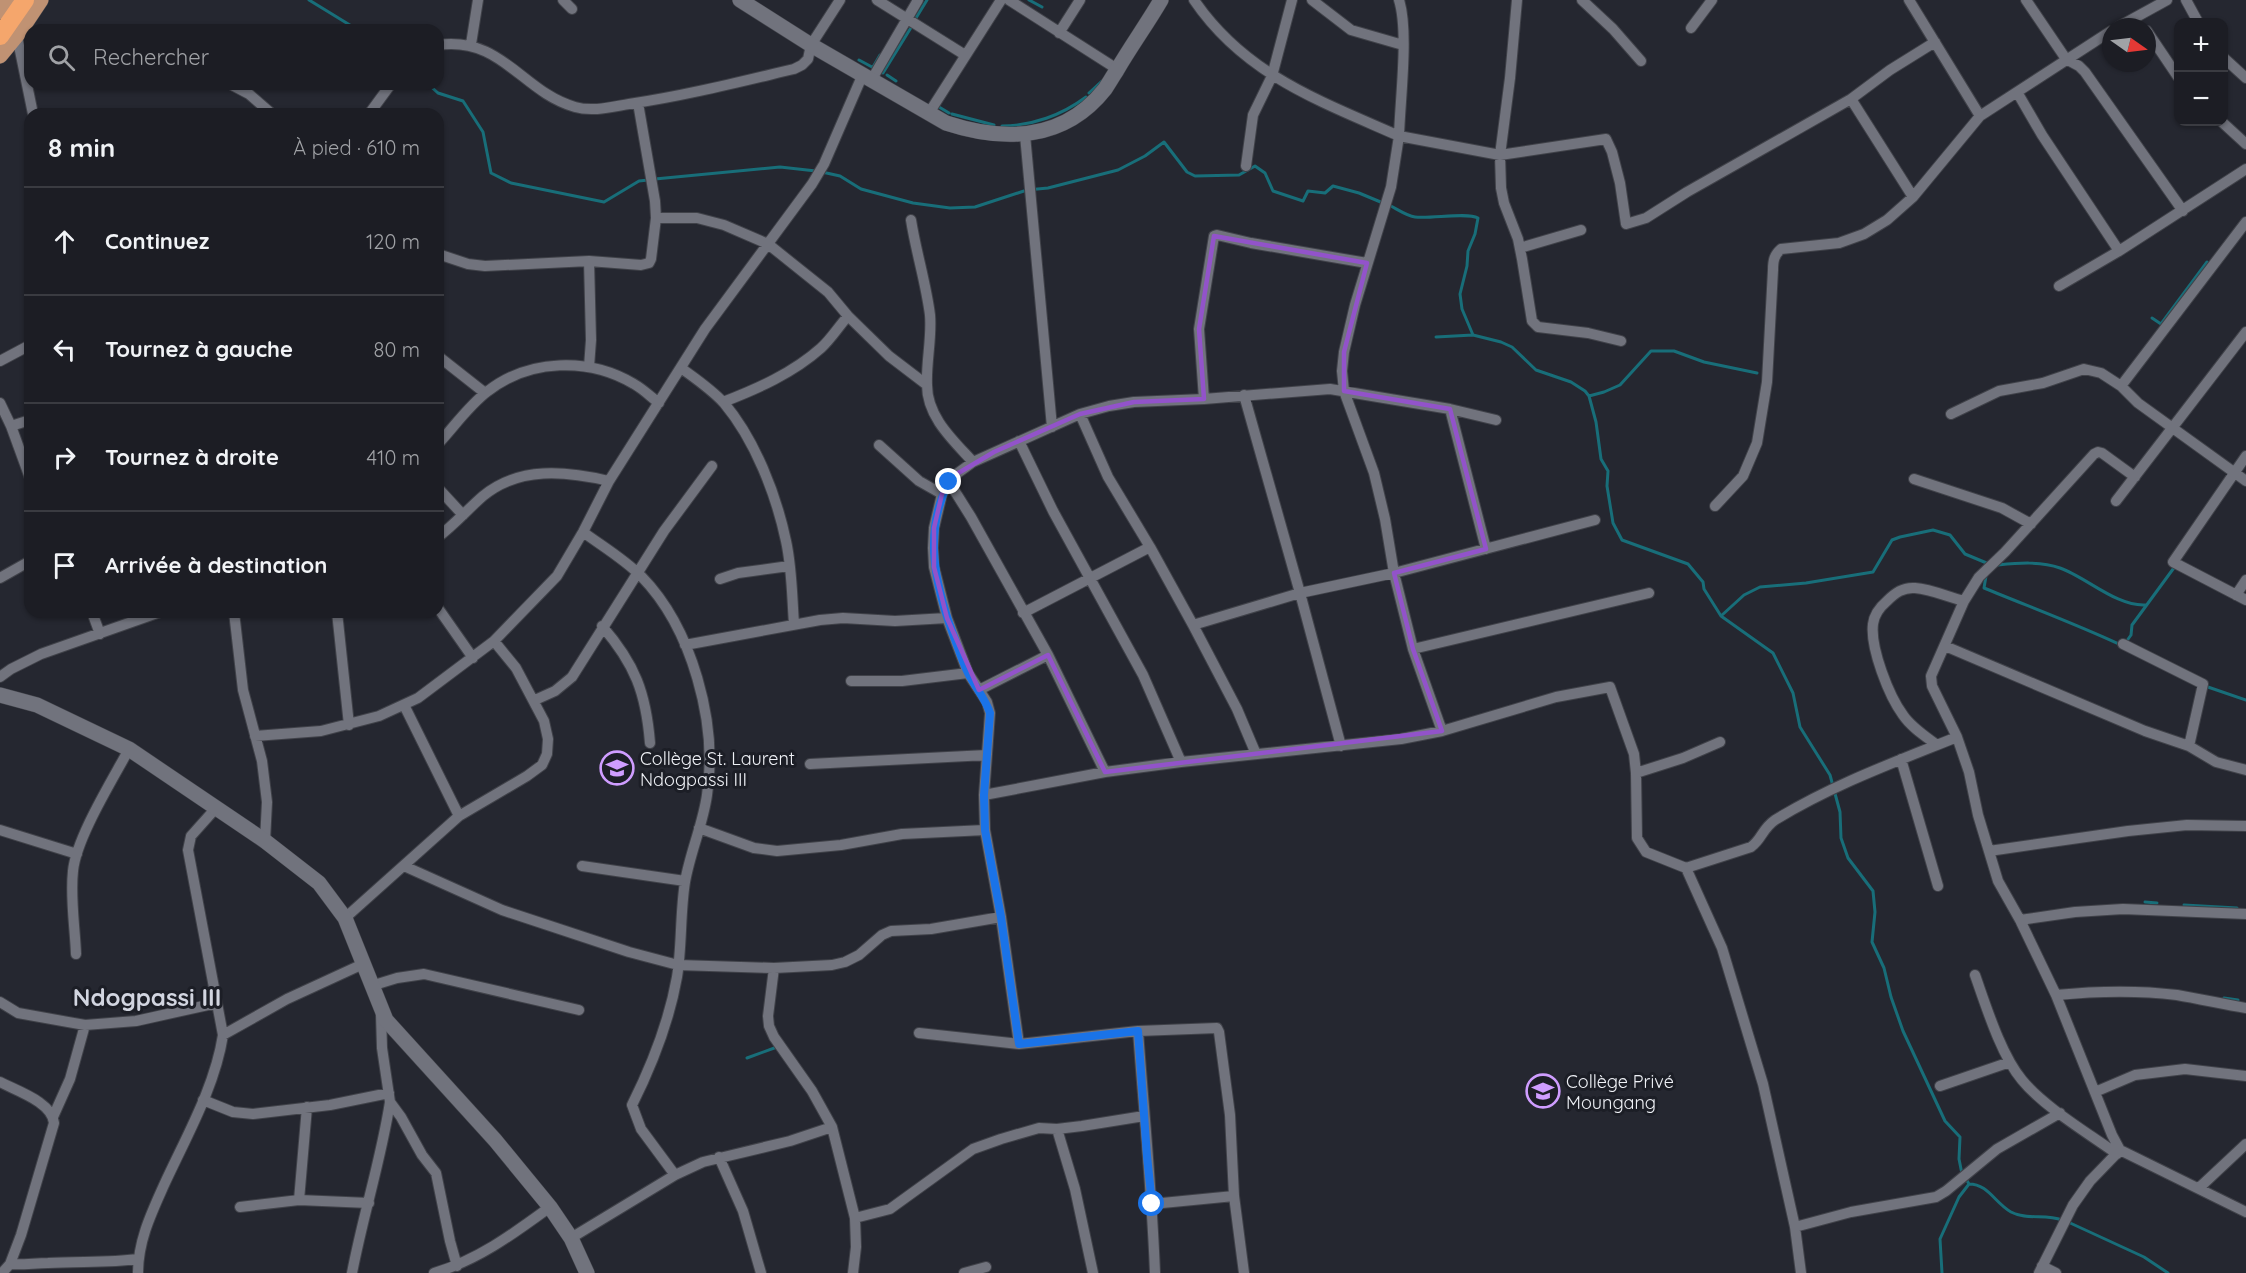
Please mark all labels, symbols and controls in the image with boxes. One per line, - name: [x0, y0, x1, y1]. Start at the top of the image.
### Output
- north arrow: [2102, 18, 2156, 72]
- map controls: [2174, 18, 2228, 126]
- button: +: [2174, 18, 2228, 72]
- search box: [24, 24, 444, 90]
- icon: search: [45, 41, 78, 74]
- text: Rechercher: [93, 43, 209, 71]
- button: −: [2174, 72, 2228, 126]
- text: 8 min: [48, 131, 115, 164]
- text: À pied · 610 m: [293, 135, 420, 160]
- icon: ahead: [48, 225, 81, 258]
- text: Continuez: [105, 227, 209, 255]
- text: 120 m: [366, 229, 420, 254]
- icon: left: [48, 333, 81, 366]
- text: Tournez à gauche: [105, 335, 293, 363]
- text: 80 m: [374, 337, 420, 362]
- icon: right: [48, 441, 81, 474]
- text: Tournez à droite: [105, 443, 279, 471]
- text: 410 m: [367, 445, 420, 470]
- route end: [935, 468, 961, 494]
- icon: arrive: [48, 549, 81, 582]
- text: Arrivée à destination: [105, 551, 327, 579]
- place label: Collège St. Laurent Ndogpassi III: [640, 747, 795, 791]
- school or university icon: Collège St. Laurent Ndogpassi III: [599, 750, 635, 786]
- district label: Ndogpassi III: [73, 982, 221, 1012]
- place label: Collège Privé Moungang: [1566, 1070, 1674, 1114]
- school or university icon: Collège Privé Moungang: [1525, 1073, 1561, 1109]
- route start: [1138, 1190, 1164, 1216]

